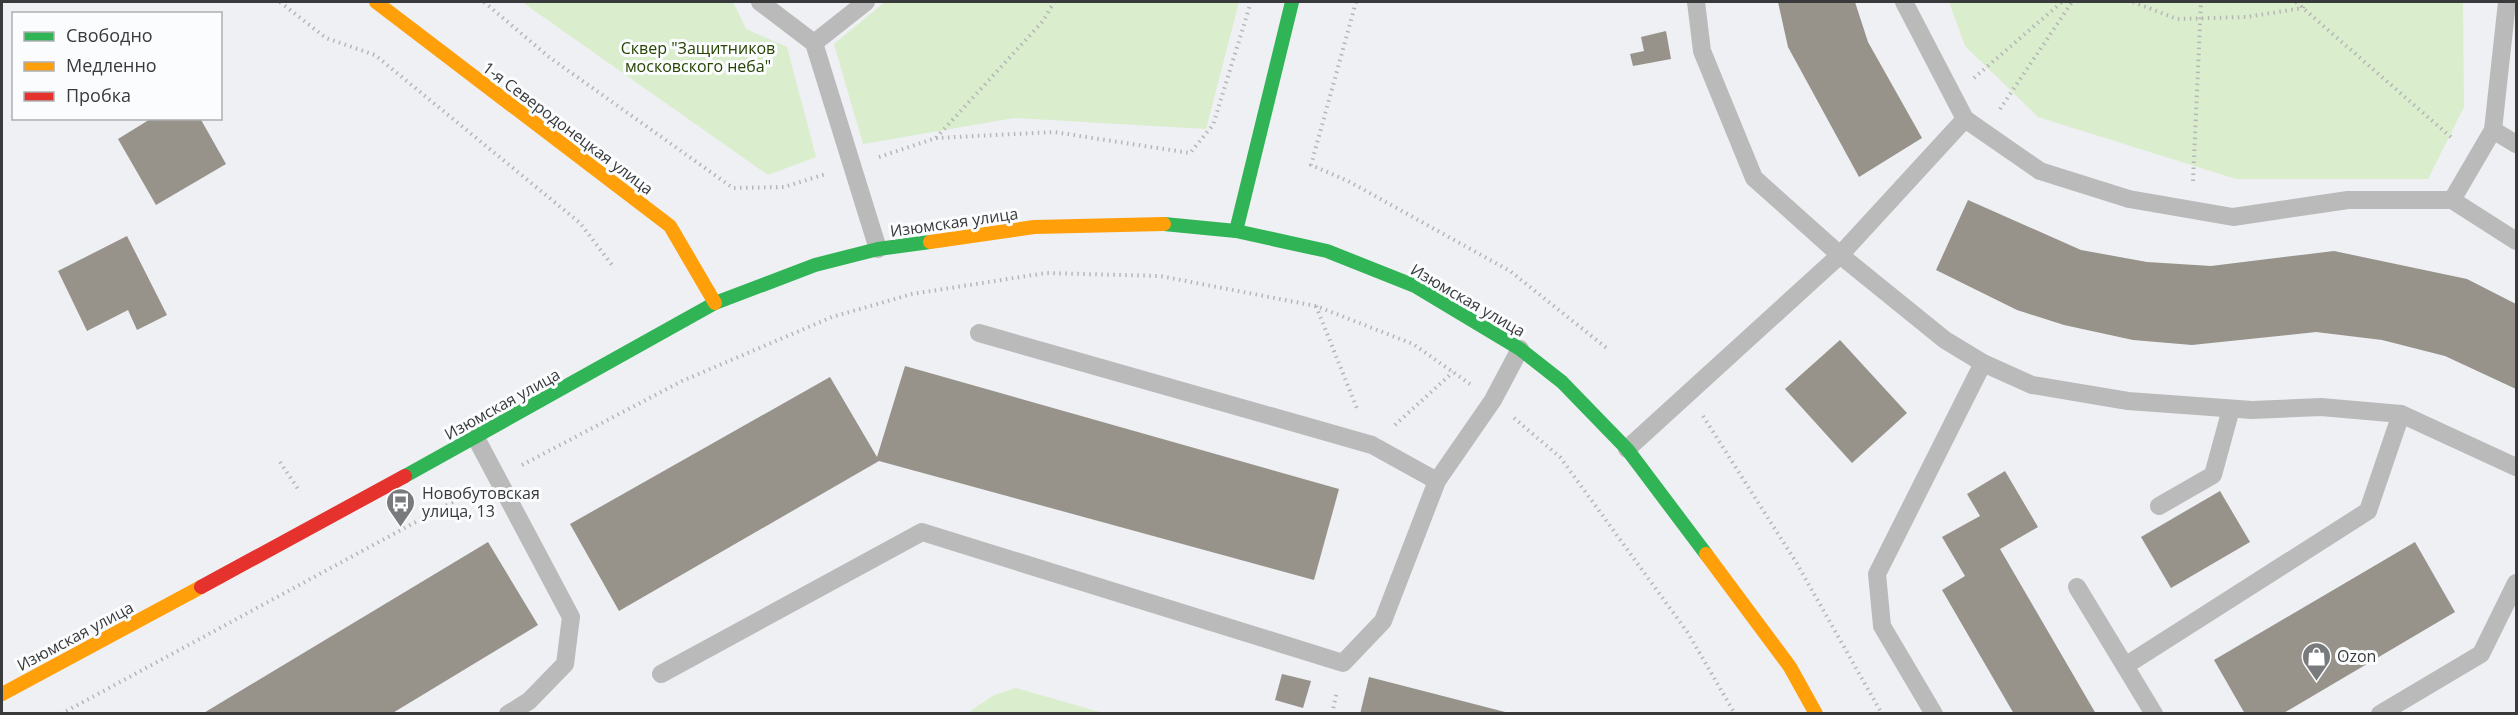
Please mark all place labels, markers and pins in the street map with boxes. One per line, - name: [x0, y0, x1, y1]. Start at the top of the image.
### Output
- place label: Новобутовская улица, 13: [422, 482, 540, 522]
- bus stop icon: Новобутовская улица, 13: [385, 486, 417, 528]
- shop icon: Ozon: [2300, 640, 2332, 682]
- place label: Ozon: [2337, 645, 2376, 667]

